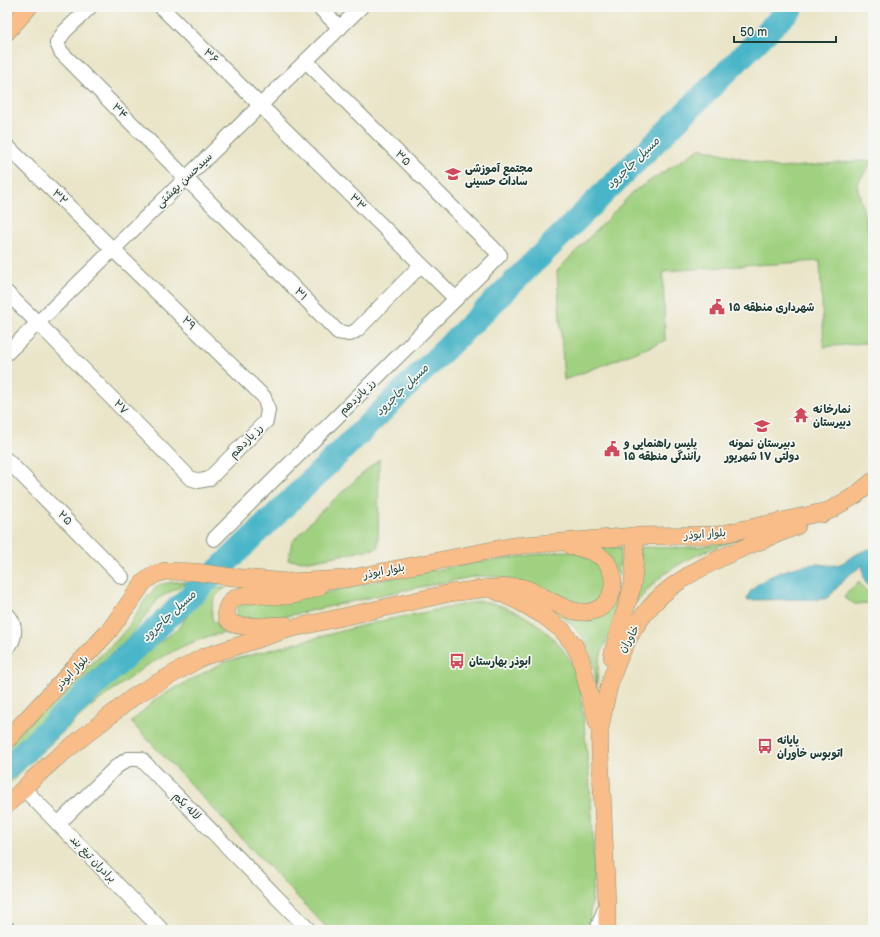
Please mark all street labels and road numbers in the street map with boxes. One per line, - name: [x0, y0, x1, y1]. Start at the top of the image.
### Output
- street label: ۳۶: [201, 46, 221, 66]
- street label: ۳۴: [109, 100, 131, 122]
- street label: ۳۵: [393, 148, 413, 168]
- street label: سیدحسن بهشتی: [153, 150, 216, 211]
- street label: ۳۲: [50, 187, 70, 207]
- street label: ۳۳: [347, 191, 369, 213]
- street label: ۳۱: [292, 285, 310, 303]
- street label: ۲۹: [179, 313, 199, 333]
- street label: رز پانزدهم: [336, 376, 379, 419]
- street label: ۲۷: [111, 397, 131, 417]
- street label: رز یازدهم: [227, 421, 267, 462]
- street label: ۲۵: [55, 508, 75, 528]
- street label: بلوار ابوذر: [683, 526, 726, 543]
- street label: بلوار ابوذر: [361, 561, 406, 583]
- street label: خاوران: [616, 623, 643, 656]
- street label: بلوار ابوذر: [52, 652, 92, 693]
- street label: لاله یکم: [169, 789, 204, 824]
- street label: برادران تیغ بند: [66, 833, 119, 887]

